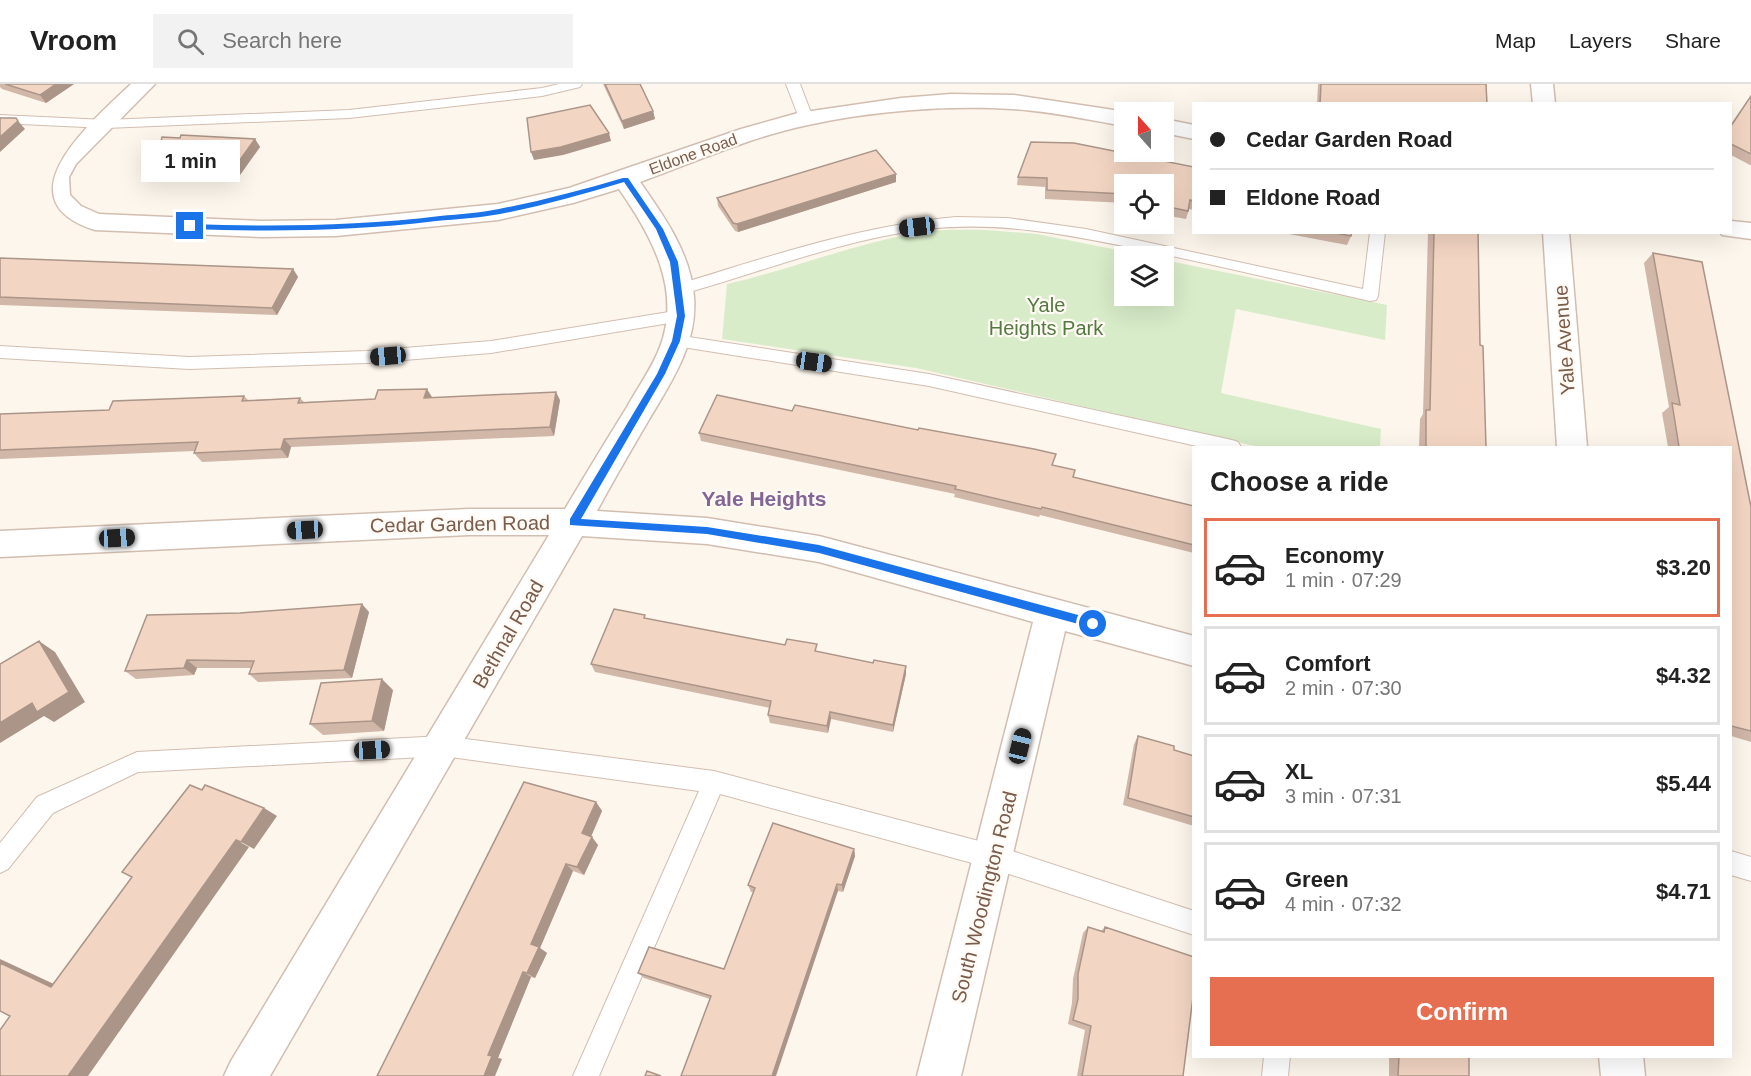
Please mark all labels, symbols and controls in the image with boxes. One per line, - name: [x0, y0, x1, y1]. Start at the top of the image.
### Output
- search box: [153, 14, 573, 68]
- text: Vroom: [30, 25, 117, 56]
- icon: search: [174, 25, 207, 58]
- text: Search here: [222, 28, 342, 53]
- text: Map: [1495, 29, 1536, 52]
- text: Layers: [1569, 29, 1632, 52]
- text: Share: [1665, 29, 1721, 52]
- north arrow: [1114, 102, 1174, 162]
- map controls: [1114, 102, 1174, 306]
- text: Cedar Garden Road: [1246, 127, 1453, 152]
- street label: Eldone Road: [647, 130, 739, 178]
- callout: 1 min: [140, 139, 240, 181]
- text: 1 min: [164, 150, 217, 172]
- button: locate: [1114, 174, 1174, 234]
- text: Eldone Road: [1246, 185, 1380, 210]
- route end: [176, 212, 203, 239]
- car: [898, 216, 936, 238]
- button: layers: [1114, 246, 1174, 306]
- street label: Yale Avenue: [1549, 284, 1579, 396]
- park label: Yale Heights Park: [989, 294, 1104, 339]
- car: [369, 345, 407, 367]
- car: [795, 351, 833, 373]
- text: Choose a ride: [1210, 467, 1389, 497]
- district label: Yale Heights: [702, 487, 826, 510]
- street label: Cedar Garden Road: [370, 511, 550, 537]
- car: [287, 520, 323, 540]
- car: [99, 528, 135, 548]
- icon: car: [1213, 541, 1267, 595]
- text: Economy: [1285, 543, 1384, 568]
- text: $3.20: [1656, 555, 1711, 580]
- text: 1 min · 07:29: [1285, 569, 1402, 591]
- street label: Bethnal Road: [468, 576, 548, 692]
- route start: [1079, 610, 1106, 637]
- icon: car: [1213, 649, 1267, 703]
- text: Comfort: [1285, 651, 1371, 676]
- text: $4.32: [1656, 663, 1711, 688]
- text: 2 min · 07:30: [1285, 677, 1402, 699]
- car: [1007, 726, 1033, 766]
- car: [354, 740, 390, 760]
- icon: car: [1213, 757, 1267, 811]
- text: XL: [1285, 759, 1313, 784]
- text: $5.44: [1656, 771, 1711, 796]
- text: 3 min · 07:31: [1285, 785, 1402, 807]
- street label: South Woodington Road: [947, 789, 1021, 1005]
- icon: car: [1213, 865, 1267, 919]
- text: Green: [1285, 867, 1349, 892]
- text: $4.71: [1656, 879, 1711, 904]
- text: 4 min · 07:32: [1285, 893, 1402, 915]
- button: Confirm: [1210, 977, 1714, 1046]

